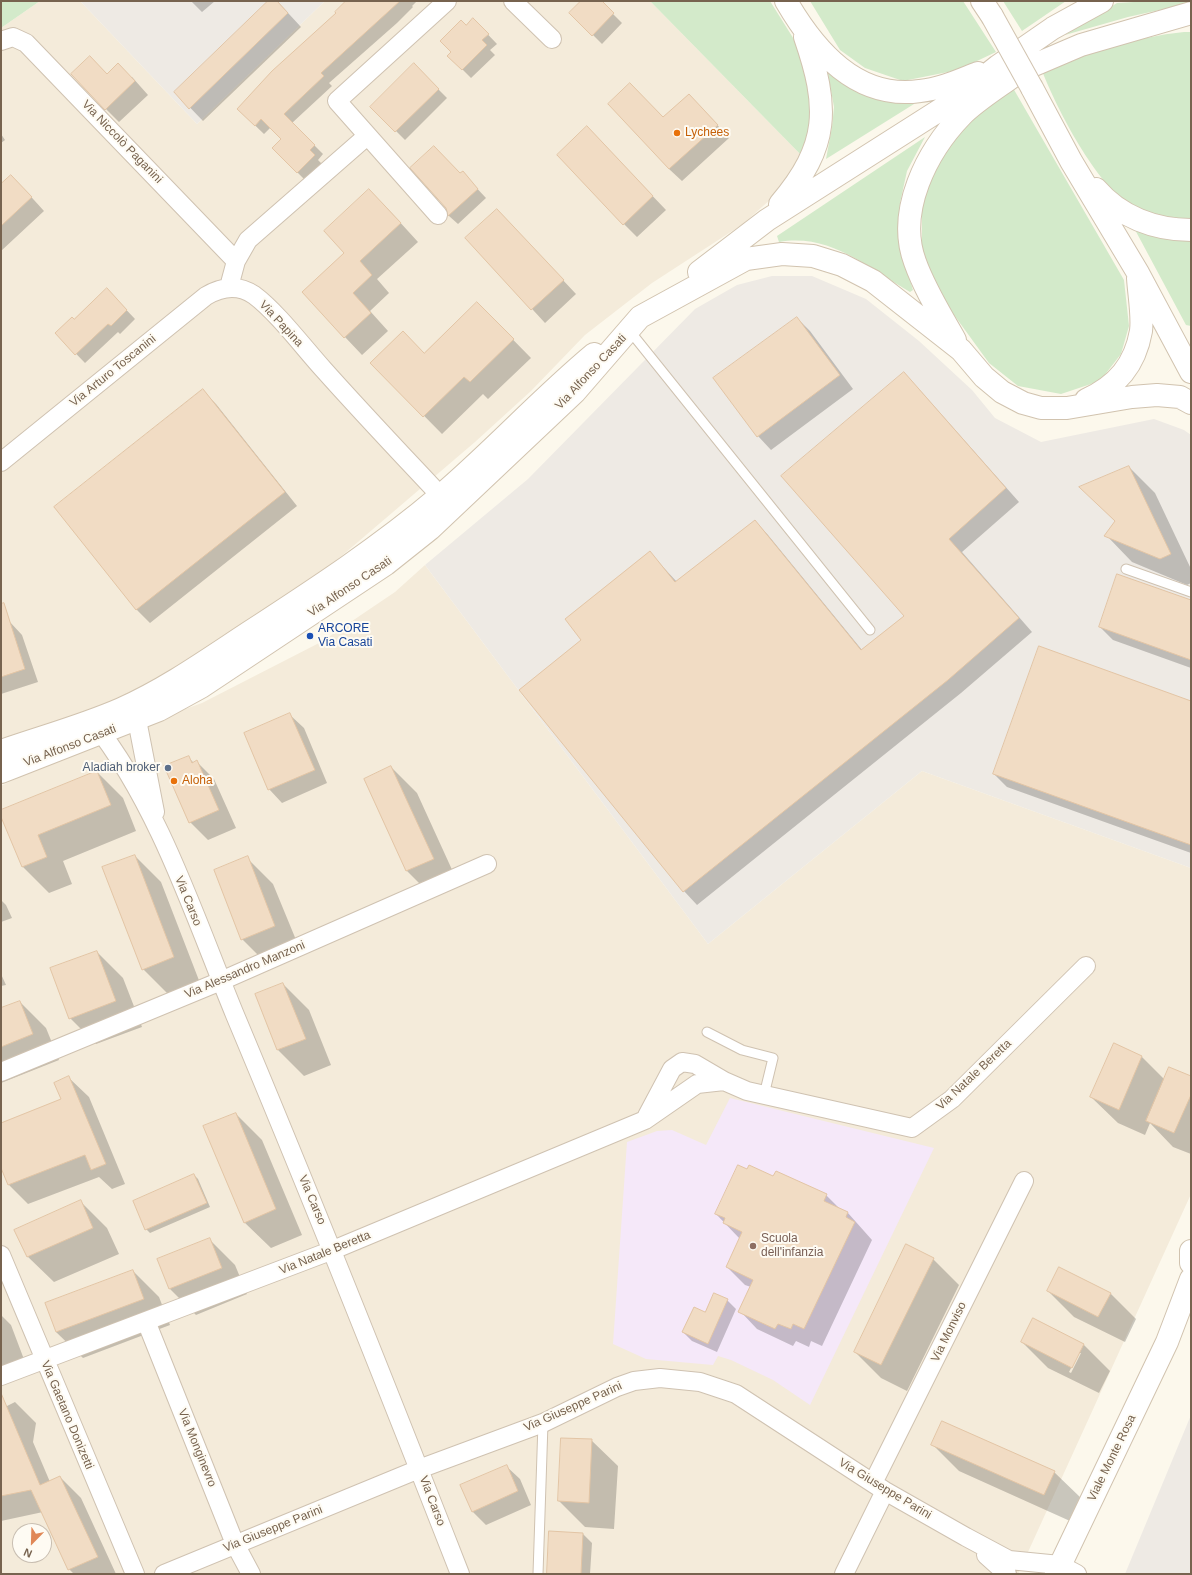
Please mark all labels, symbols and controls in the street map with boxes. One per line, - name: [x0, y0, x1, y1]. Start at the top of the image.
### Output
- street label: Via Niccolò Paganini: [79, 97, 165, 187]
- place label: Lychees: [685, 126, 729, 140]
- marker: Lychees: [672, 128, 682, 138]
- street label: Via Papina: [256, 298, 306, 350]
- street label: Via Alfonso Casati: [552, 331, 630, 413]
- street label: Via Arturo Toscanini: [67, 332, 159, 410]
- street label: Via Alfonso Casati: [305, 554, 395, 620]
- place label: ARCORE Via Casati: [318, 622, 372, 650]
- marker: ARCORE Via Casati: [305, 631, 315, 641]
- street label: Via Alfonso Casati: [22, 722, 118, 770]
- place label: Aladiah broker: [83, 761, 160, 775]
- marker: Aladiah broker: [163, 763, 173, 773]
- place label: Aloha: [182, 774, 213, 788]
- marker: Aloha: [169, 776, 179, 786]
- street label: Via Carso: [171, 874, 205, 928]
- street label: Via Alessandro Manzoni: [183, 938, 307, 1002]
- street label: Via Natale Beretta: [934, 1037, 1014, 1113]
- street label: Via Carso: [295, 1173, 329, 1227]
- street label: Via Natale Beretta: [277, 1228, 373, 1278]
- place label: Scuola dell'infanzia: [761, 1232, 823, 1260]
- marker: Scuola dell'infanzia: [748, 1241, 758, 1251]
- street label: Via Monviso: [928, 1300, 970, 1364]
- street label: Via Gaetano Donizetti: [38, 1359, 96, 1471]
- street label: Via Giuseppe Parini: [522, 1379, 624, 1435]
- street label: Via Monginevro: [175, 1407, 219, 1489]
- street label: Viale Monte Rosa: [1085, 1412, 1139, 1504]
- street label: Via Giuseppe Parini: [836, 1456, 934, 1522]
- street label: Via Carso: [416, 1474, 448, 1528]
- street label: Via Giuseppe Parini: [221, 1502, 325, 1556]
- north arrow: [12, 1523, 52, 1563]
- text: N: [22, 1546, 34, 1560]

